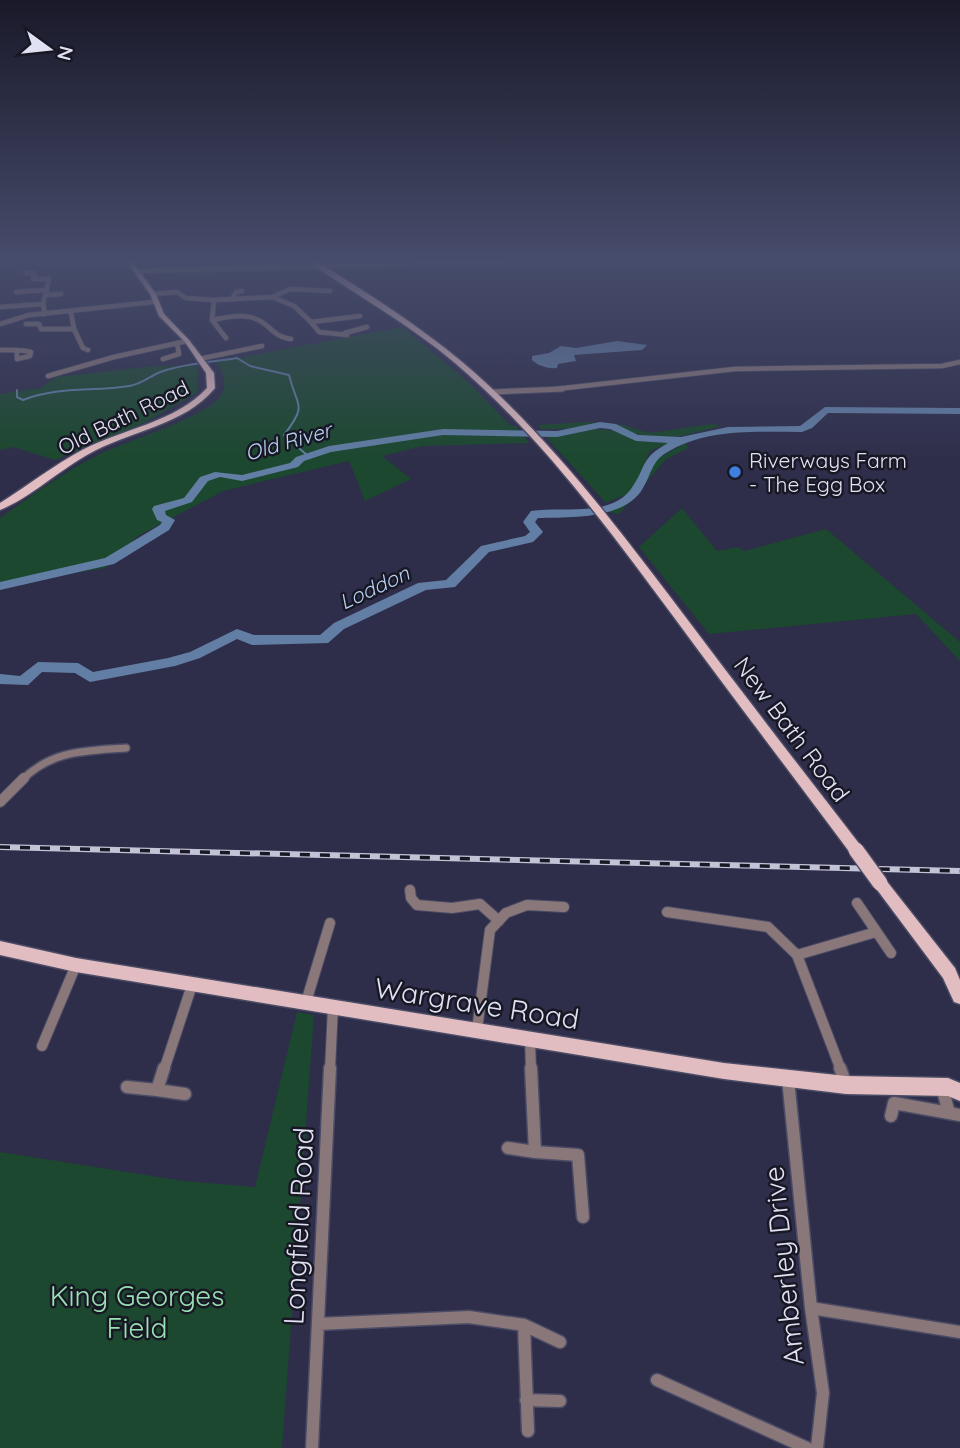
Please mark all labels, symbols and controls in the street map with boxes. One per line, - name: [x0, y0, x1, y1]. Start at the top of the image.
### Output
- north arrow: [14, 14, 84, 84]
- text: N: [52, 44, 79, 63]
- street label: Old Bath Road: [53, 374, 193, 460]
- water label: Old River: [242, 415, 337, 466]
- place label: Riverways Farm - The Egg Box: [749, 447, 907, 497]
- marker: Riverways Farm - The Egg Box: [727, 464, 743, 480]
- water label: Loddon: [335, 559, 414, 614]
- street label: New Bath Road: [728, 651, 856, 807]
- street label: Wargrave Road: [372, 970, 582, 1036]
- street label: Longfield Road: [275, 1126, 321, 1326]
- street label: Amberley Drive: [755, 1165, 811, 1367]
- park label: King Georges Field: [50, 1278, 224, 1345]

